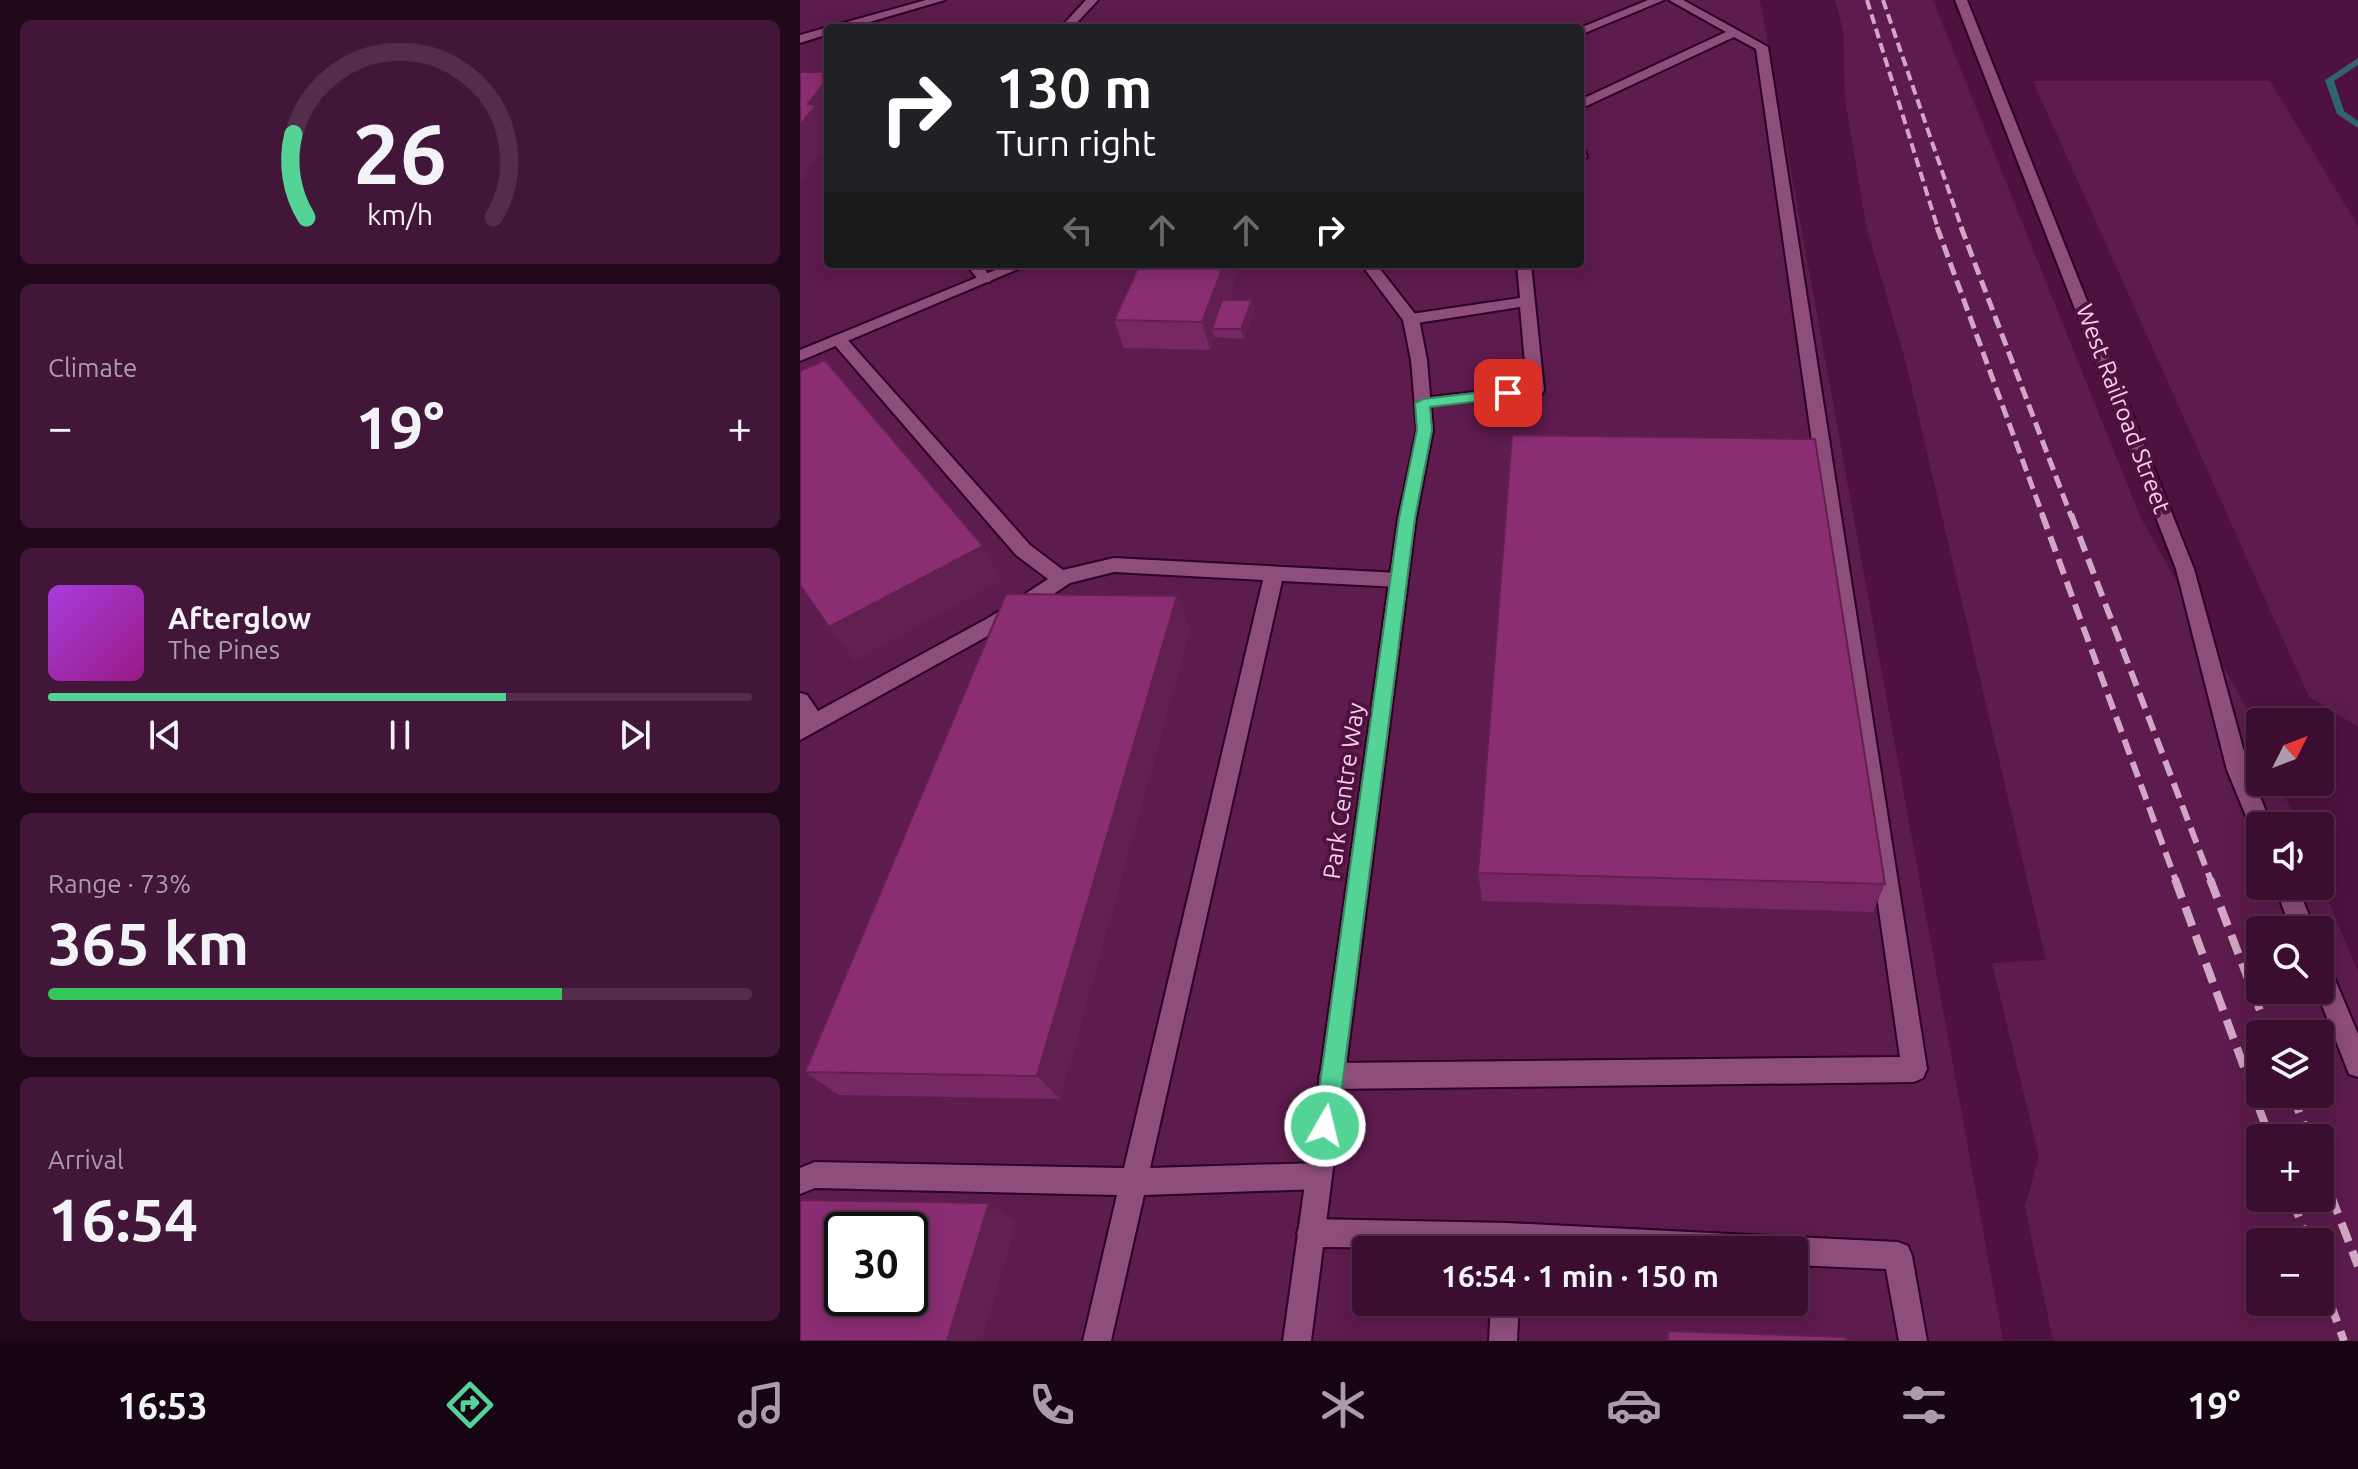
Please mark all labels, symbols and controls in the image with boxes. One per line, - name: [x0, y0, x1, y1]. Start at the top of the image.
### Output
- icon: right: [864, 56, 968, 160]
- text: 130 m: [996, 56, 1152, 119]
- text: 26: [353, 106, 447, 200]
- text: Turn right: [996, 122, 1156, 163]
- text: km/h: [367, 198, 433, 230]
- icon: left: [1056, 208, 1100, 252]
- icon: ahead: [1140, 208, 1184, 252]
- icon: ahead: [1224, 208, 1268, 252]
- icon: right: [1308, 208, 1352, 252]
- street label: West Railroad Street: [2071, 300, 2176, 518]
- text: Climate: [48, 353, 137, 382]
- pin: [1474, 359, 1542, 427]
- icon: arrive: [1486, 371, 1530, 415]
- text: 19°: [356, 393, 444, 460]
- text: −: [48, 402, 73, 451]
- text: +: [727, 402, 752, 451]
- text: Afterglow: [168, 601, 311, 635]
- text: The Pines: [168, 635, 280, 664]
- street label: Park Centre Way: [1318, 701, 1369, 881]
- north arrow: [2246, 708, 2334, 796]
- map controls: [2246, 708, 2334, 1316]
- icon: previous: [143, 713, 187, 757]
- icon: pause: [378, 713, 422, 757]
- icon: next: [613, 713, 657, 757]
- button: sound: [2246, 812, 2334, 900]
- text: Range · 73%: [48, 869, 191, 898]
- text: 365 km: [48, 909, 249, 976]
- button: search: [2246, 916, 2334, 1004]
- button: layers: [2246, 1020, 2334, 1108]
- position arrow: [1283, 1084, 1367, 1168]
- button: +: [2246, 1124, 2334, 1212]
- text: Arrival: [48, 1145, 124, 1174]
- text: 16:54: [48, 1185, 198, 1252]
- speed limit sign: 30: [824, 1212, 928, 1316]
- button: −: [2246, 1228, 2334, 1316]
- text: 16:54 · 1 min · 150 m: [1441, 1259, 1719, 1293]
- icon: directions: [442, 1377, 498, 1433]
- icon: music: [733, 1377, 789, 1433]
- icon: phone: [1024, 1377, 1080, 1433]
- icon: climate: [1315, 1377, 1371, 1433]
- icon: car: [1606, 1377, 1662, 1433]
- icon: filters: [1896, 1377, 1952, 1433]
- text: 16:53: [117, 1385, 207, 1426]
- text: 19°: [2187, 1385, 2241, 1426]

